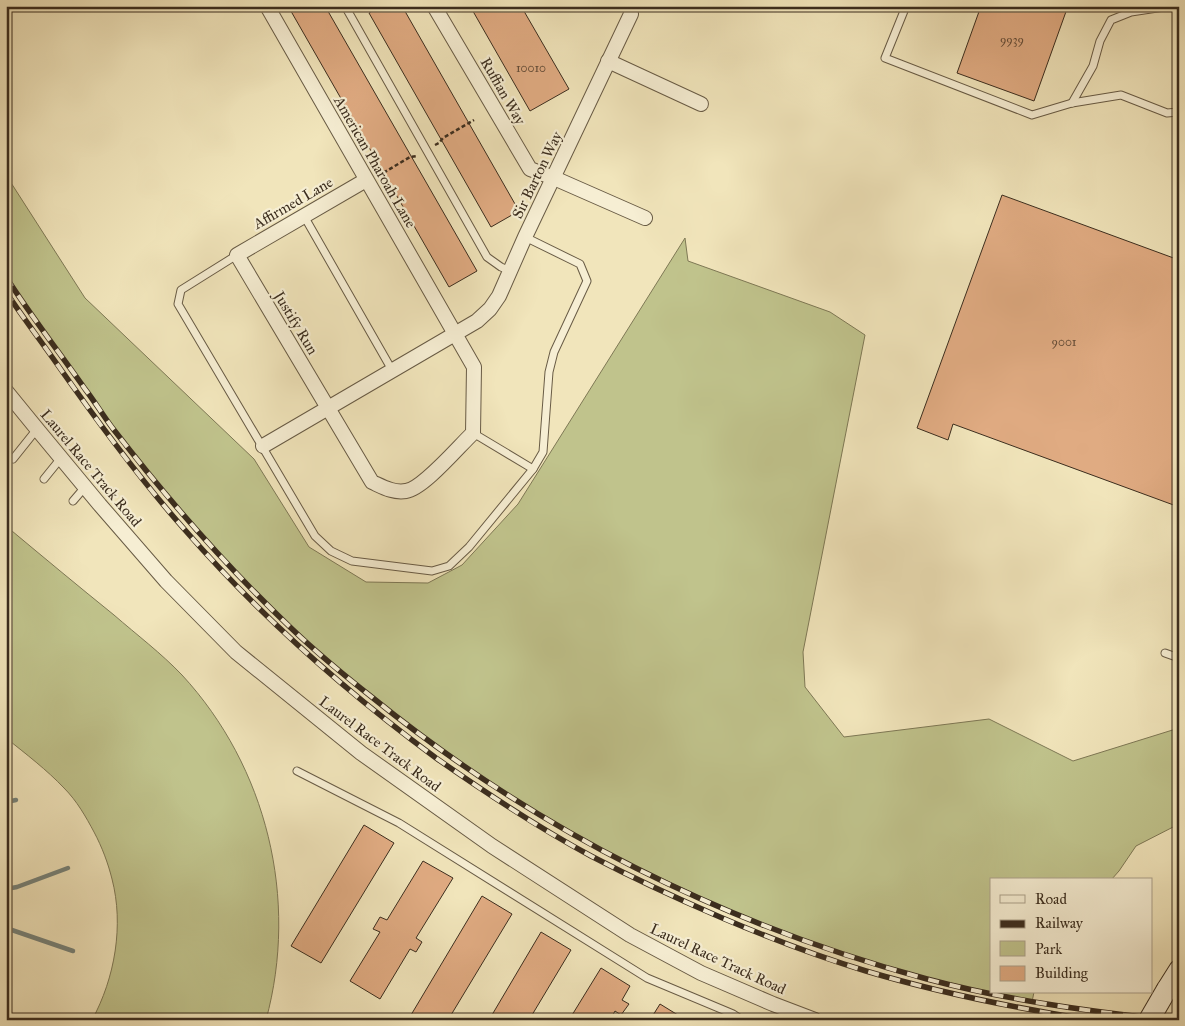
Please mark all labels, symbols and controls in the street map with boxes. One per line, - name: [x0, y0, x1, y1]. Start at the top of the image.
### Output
- house number: 9939: [1000, 33, 1024, 47]
- street label: Ruffian Way: [477, 54, 530, 129]
- house number: 10010: [516, 61, 546, 75]
- street label: American Pharoah Lane: [330, 92, 420, 231]
- street label: Sir Barton Way: [508, 128, 566, 221]
- street label: Affirmed Lane: [249, 173, 336, 234]
- street label: Justify Run: [268, 286, 322, 358]
- house number: 9001: [1051, 335, 1077, 349]
- street label: Laurel Race Track Road: [37, 406, 146, 531]
- street label: Laurel Race Track Road: [316, 692, 445, 796]
- legend: [990, 878, 1152, 994]
- text: Road: [1035, 890, 1067, 908]
- text: Railway: [1035, 914, 1084, 932]
- street label: Laurel Race Track Road: [647, 920, 789, 999]
- text: Park: [1035, 940, 1062, 958]
- text: Building: [1035, 964, 1089, 982]

